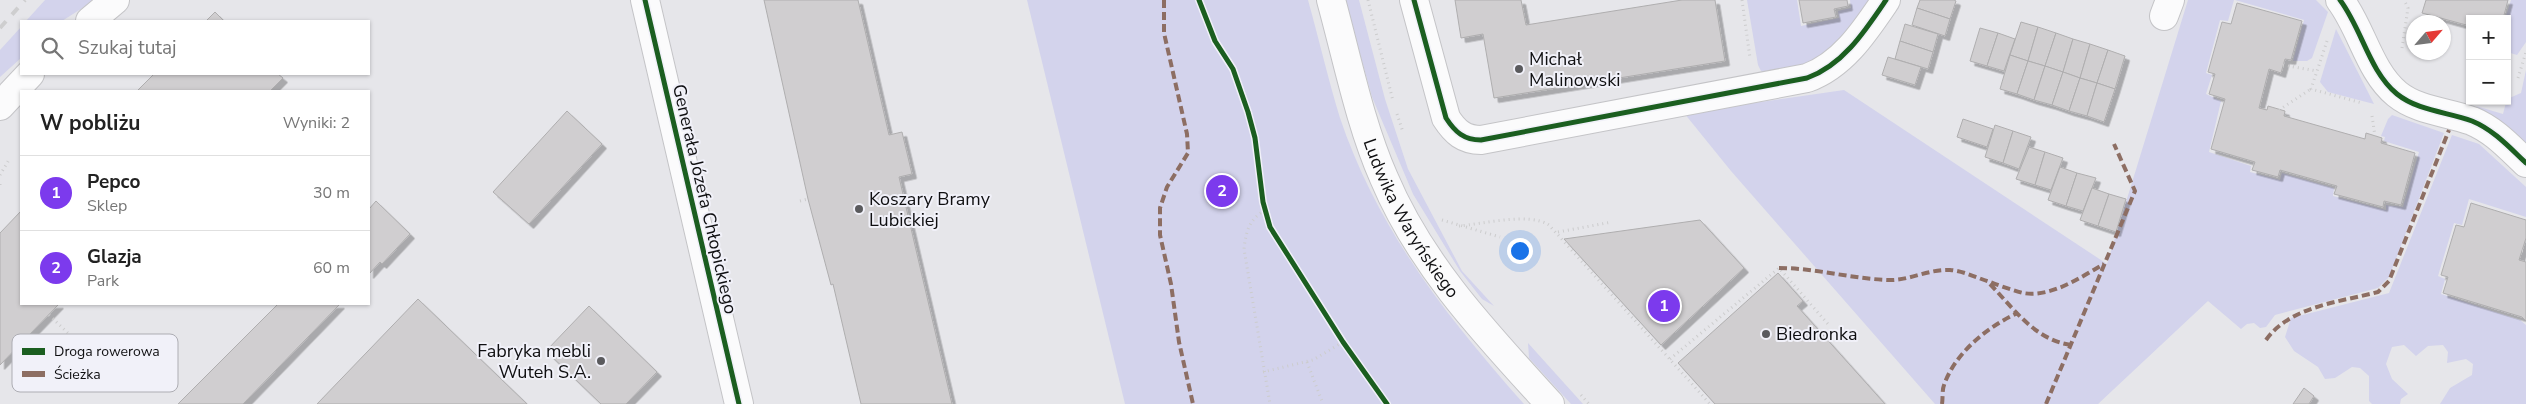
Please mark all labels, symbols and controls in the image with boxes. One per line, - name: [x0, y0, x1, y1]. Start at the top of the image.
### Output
- north arrow: [2406, 15, 2451, 60]
- map controls: [2466, 15, 2511, 105]
- button: +: [2466, 15, 2511, 60]
- search box: [20, 20, 370, 75]
- icon: search: [38, 34, 66, 62]
- text: Szukaj tutaj: [78, 35, 177, 61]
- place label: Michał Malinowski: [1529, 47, 1620, 92]
- button: −: [2466, 60, 2511, 105]
- marker: Michał Malinowski: [1513, 63, 1525, 75]
- street label: Generała Józefa Chłopickiego: [667, 82, 743, 316]
- text: W pobliżu: [40, 109, 141, 137]
- text: Wyniki: 2: [283, 112, 350, 134]
- street label: Ludwika Waryńskiego: [1358, 135, 1465, 303]
- text: Pepco: [87, 169, 140, 195]
- pin: 2: [1206, 172, 1238, 210]
- text: 1: [51, 182, 61, 204]
- text: 30 m: [313, 182, 350, 204]
- place label: Koszary Bramy Lubickiej: [869, 187, 991, 232]
- text: Sklep: [87, 195, 127, 217]
- marker: Koszary Bramy Lubickiej: [853, 203, 865, 215]
- your location: [1507, 238, 1533, 264]
- text: Glazja: [87, 244, 142, 270]
- text: 2: [51, 257, 61, 279]
- text: 60 m: [313, 257, 350, 279]
- text: Park: [87, 270, 119, 292]
- pin: 1: [1648, 287, 1680, 325]
- place label: Biedronka: [1776, 322, 1857, 346]
- marker: Biedronka: [1760, 328, 1772, 340]
- legend: [12, 334, 178, 392]
- place label: Fabryka mebli Wuteh S.A.: [477, 339, 591, 384]
- text: Droga rowerowa: [54, 342, 160, 361]
- marker: Fabryka mebli Wuteh S.A.: [595, 355, 607, 367]
- text: Ścieżka: [54, 365, 101, 384]

